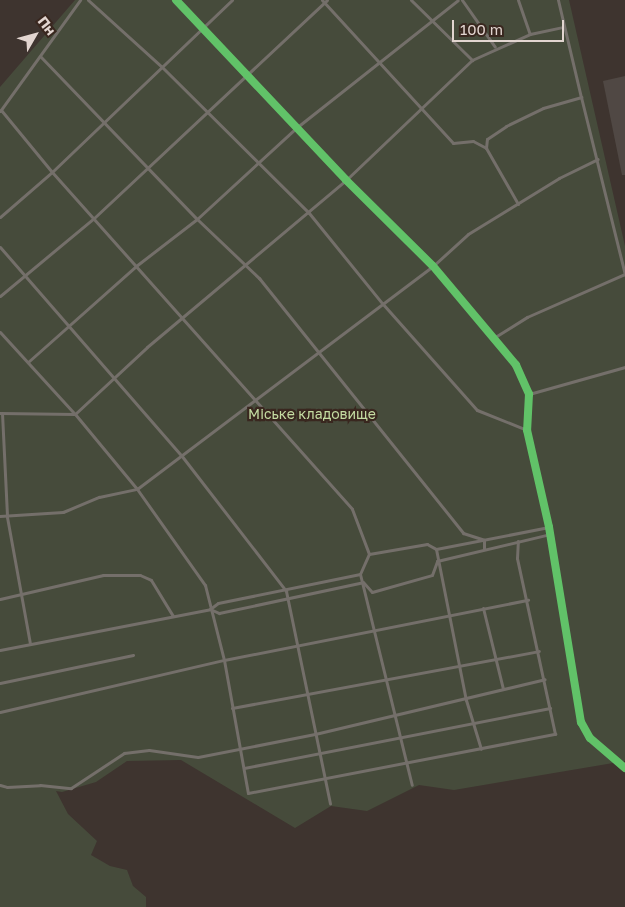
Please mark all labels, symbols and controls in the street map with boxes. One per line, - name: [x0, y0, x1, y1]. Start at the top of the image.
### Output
- north arrow: [10, 10, 60, 60]
- scale bar: [455, 10, 568, 42]
- text: Пн: [35, 13, 60, 38]
- text: 100 m: [460, 20, 503, 38]
- park label: Міське кладовище: [248, 406, 376, 422]

